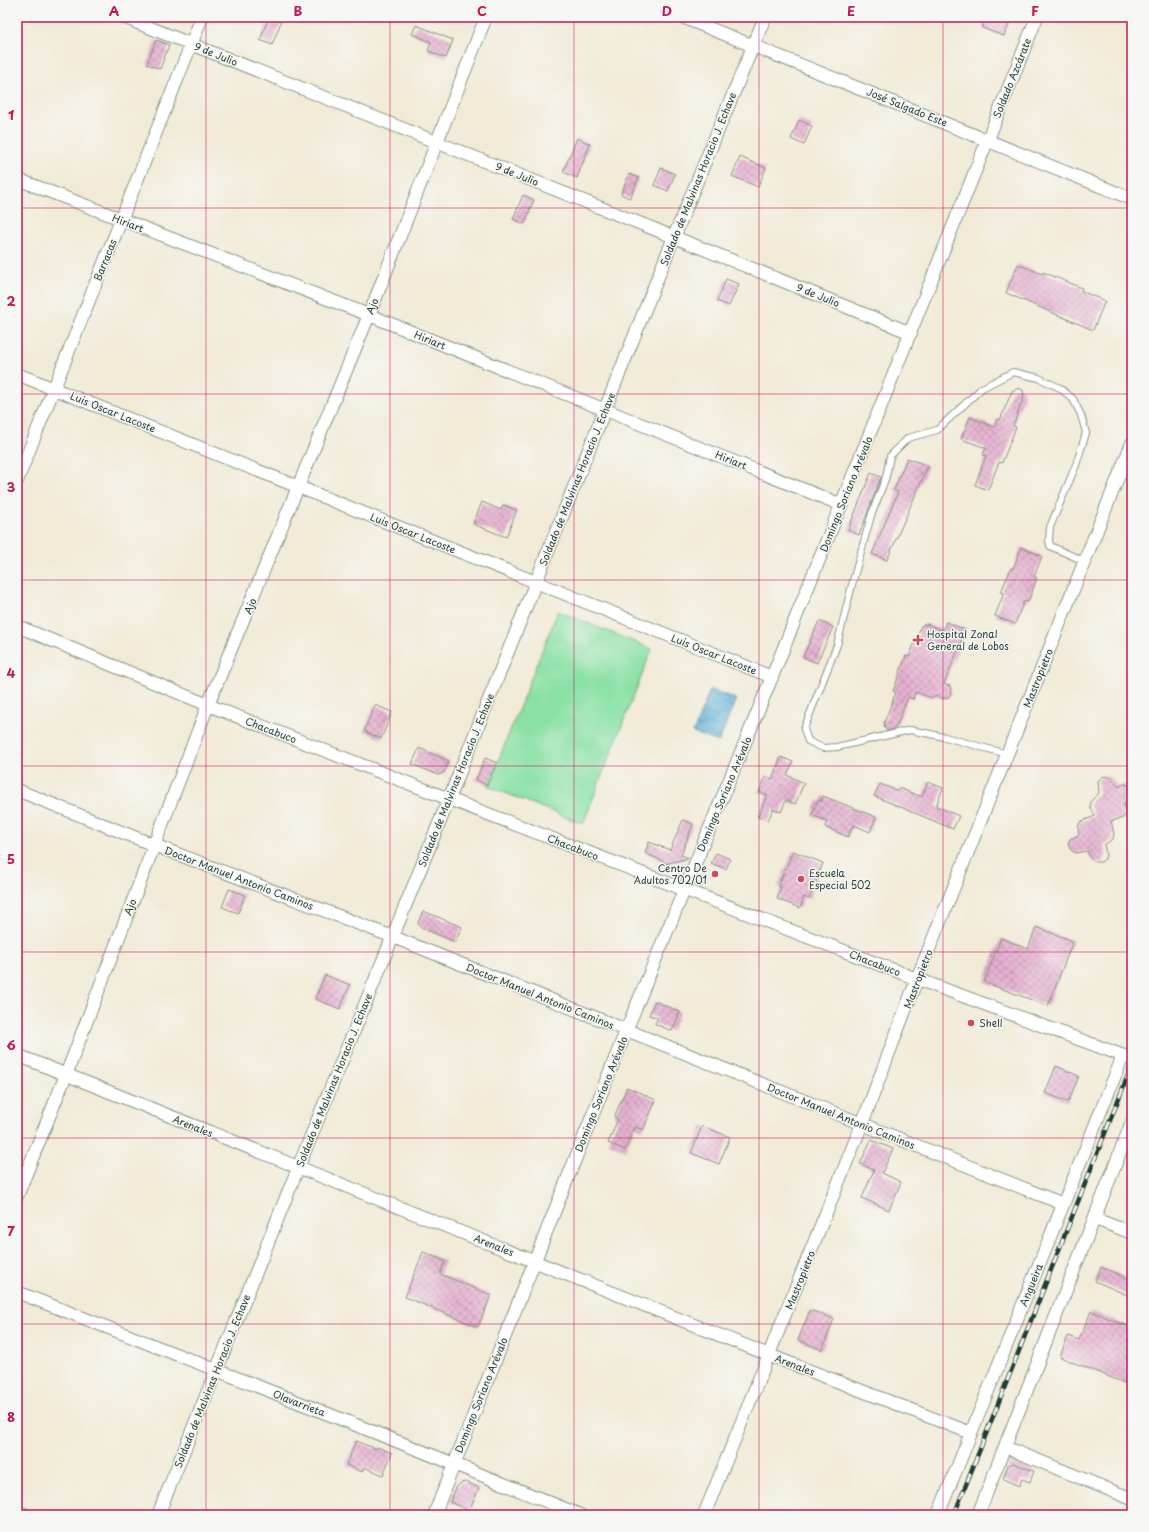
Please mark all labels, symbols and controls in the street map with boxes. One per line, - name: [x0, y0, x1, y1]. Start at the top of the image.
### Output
- text: A: [109, 1, 119, 20]
- text: B: [294, 1, 303, 20]
- text: C: [477, 1, 487, 20]
- text: D: [662, 1, 672, 20]
- text: E: [847, 1, 855, 20]
- text: F: [1031, 1, 1039, 20]
- street label: Soldado Azcárate: [989, 36, 1034, 120]
- street label: 9 de Julio: [192, 38, 240, 69]
- street label: José Salgado Este: [865, 83, 950, 130]
- street label: Soldado de Malvinas Horacio J. Echave: [656, 90, 739, 268]
- text: 1: [8, 105, 14, 124]
- street label: 9 de Julio: [493, 158, 541, 189]
- street label: Hiriart: [110, 210, 146, 235]
- street label: Barracas: [89, 236, 120, 283]
- street label: 9 de Julio: [794, 279, 842, 310]
- text: 2: [6, 291, 16, 310]
- street label: Ajo: [362, 295, 382, 316]
- street label: Hiriart: [412, 326, 448, 353]
- street label: Luis Oscar Lacoste: [68, 388, 158, 436]
- street label: Soldado de Malvinas Horacio J. Echave: [535, 390, 618, 568]
- street label: Domingo Soriano Arévalo: [815, 433, 876, 554]
- street label: Hiriart: [713, 446, 749, 473]
- text: 3: [7, 477, 16, 496]
- street label: Luis Oscar Lacoste: [368, 509, 458, 557]
- street label: Ajo: [240, 595, 260, 616]
- place label: Hospital Zonal General de Lobos: [927, 626, 1009, 653]
- street label: Luis Oscar Lacoste: [669, 630, 759, 678]
- marker: Hospital Zonal General de Lobos: [912, 634, 924, 646]
- street label: Mastropietro: [1019, 646, 1056, 710]
- text: 4: [7, 663, 16, 682]
- street label: Soldado de Malvinas Horacio J. Echave: [414, 691, 497, 869]
- street label: Chacabuco: [243, 713, 299, 746]
- street label: Domingo Soriano Arévalo: [693, 734, 755, 854]
- street label: Chacabuco: [545, 830, 601, 863]
- street label: Doctor Manuel Antonio Caminos: [163, 842, 316, 913]
- text: 5: [7, 849, 15, 868]
- place label: Centro De Adultos 702/01: [634, 860, 708, 887]
- place label: Escuela Especial 502: [809, 865, 871, 892]
- marker: Centro De Adultos 702/01: [710, 869, 720, 879]
- marker: Escuela Especial 502: [796, 874, 806, 884]
- street label: Ajo: [120, 896, 140, 917]
- street label: Chacabuco: [847, 946, 903, 979]
- street label: Mastropietro: [899, 947, 936, 1011]
- street label: Doctor Manuel Antonio Caminos: [464, 959, 617, 1032]
- street label: Soldado de Malvinas Horacio J. Echave: [292, 991, 375, 1169]
- place label: Shell: [979, 1015, 1003, 1030]
- marker: Shell: [966, 1018, 976, 1028]
- street label: Domingo Soriano Arévalo: [570, 1033, 631, 1154]
- text: 6: [6, 1035, 16, 1054]
- street label: Doctor Manuel Antonio Caminos: [765, 1079, 918, 1152]
- street label: Arenales: [171, 1111, 216, 1140]
- text: 7: [7, 1221, 15, 1240]
- street label: Arenales: [472, 1230, 517, 1259]
- street label: Mastropietro: [781, 1248, 818, 1312]
- street label: Angueira: [1015, 1261, 1046, 1308]
- street label: Soldado de Malvinas Horacio J. Echave: [170, 1292, 253, 1470]
- street label: Domingo Soriano Arévalo: [450, 1334, 511, 1455]
- street label: Arenales: [773, 1350, 818, 1379]
- street label: Olavarrieta: [271, 1386, 328, 1420]
- text: 8: [7, 1407, 15, 1426]

